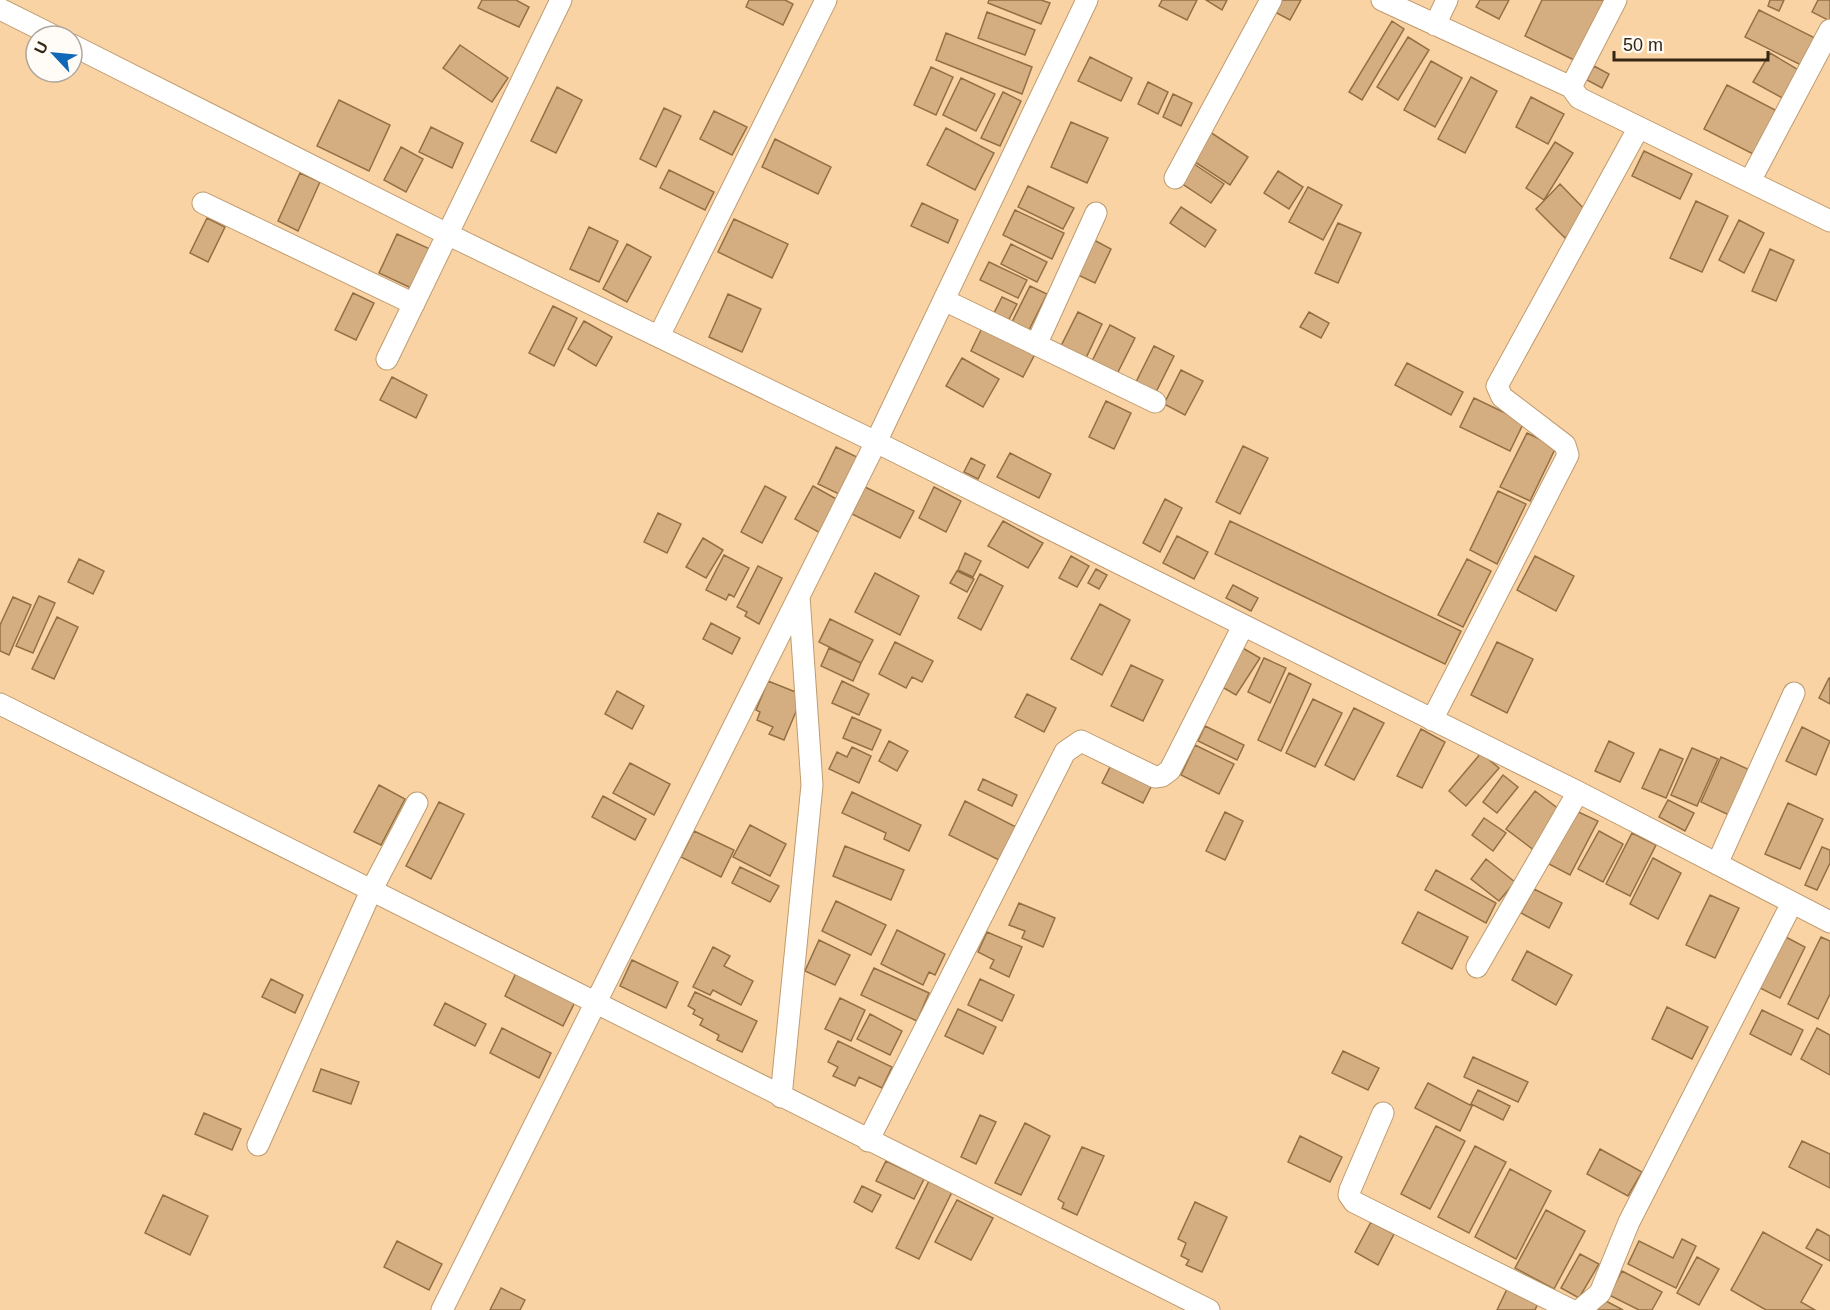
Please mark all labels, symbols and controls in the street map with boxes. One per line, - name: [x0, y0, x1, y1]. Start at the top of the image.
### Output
- north arrow: [24, 24, 84, 84]
- scale bar: [1614, 24, 1768, 62]
- text: 50 m: [1623, 35, 1663, 55]
- text: U: [31, 39, 51, 57]

